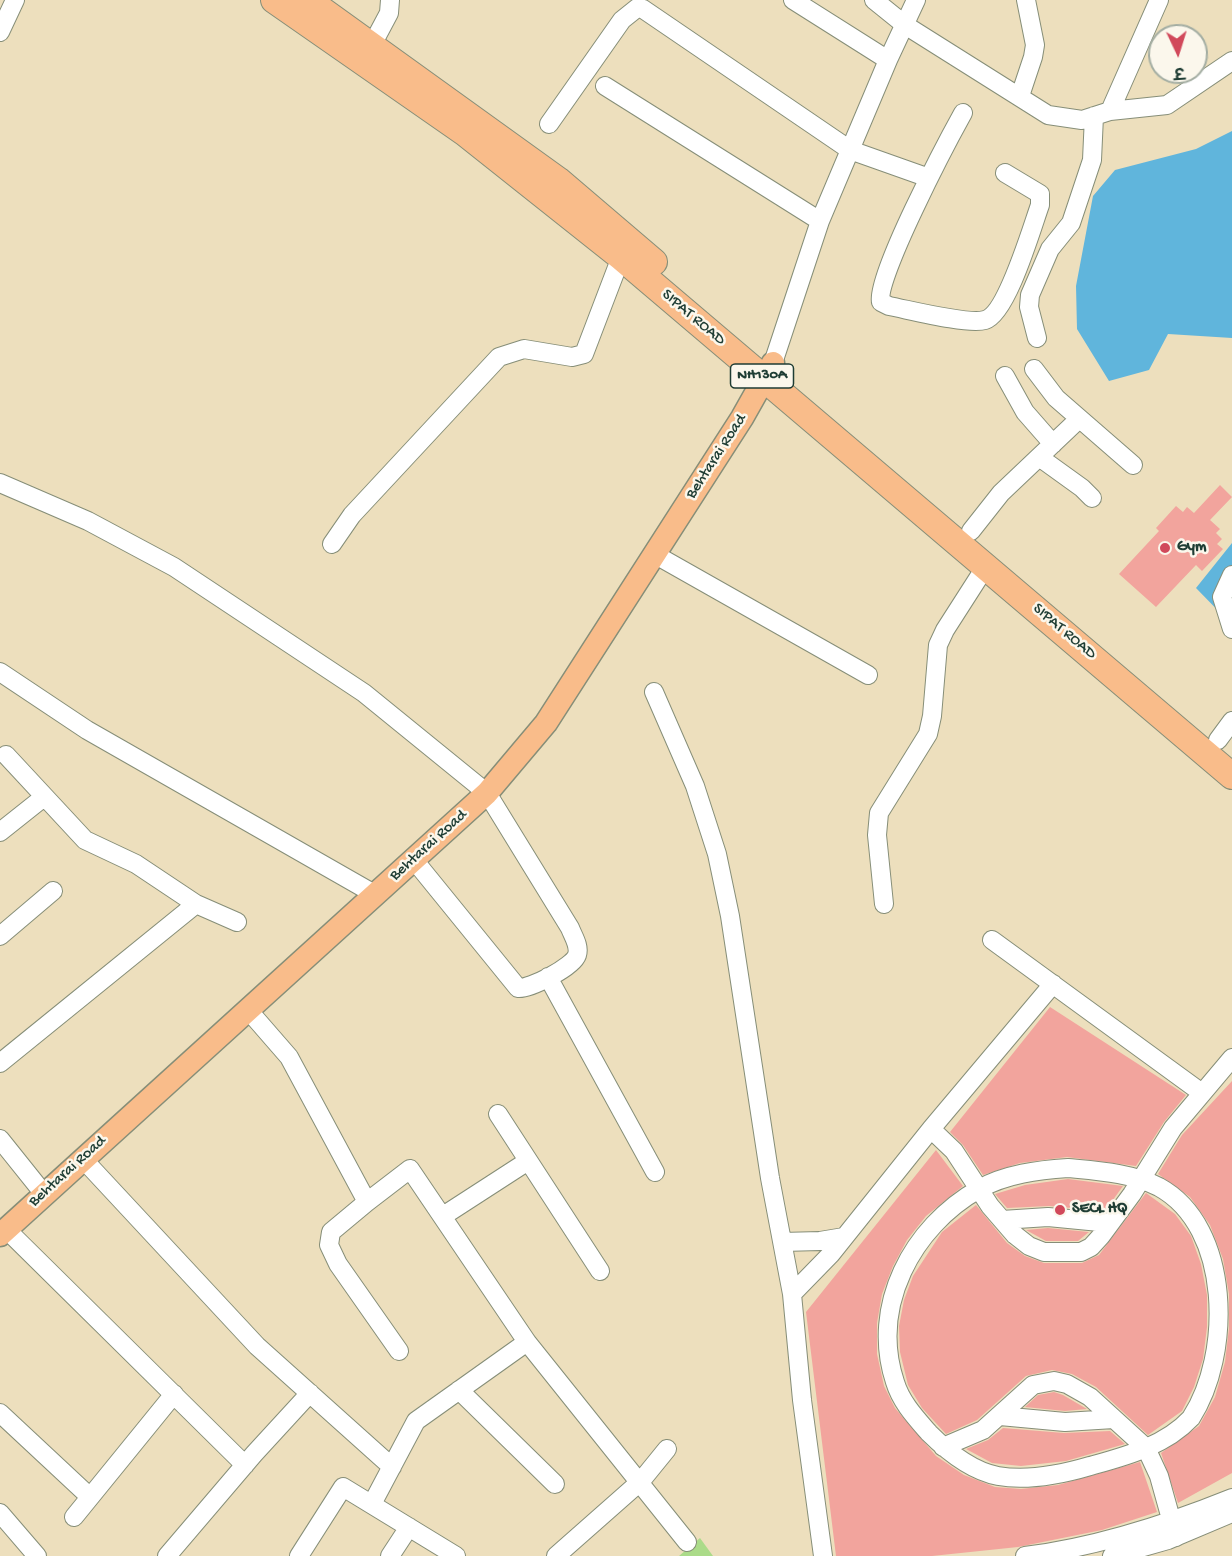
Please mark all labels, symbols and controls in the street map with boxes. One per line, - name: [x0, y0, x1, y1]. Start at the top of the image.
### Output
- north arrow: [1148, 24, 1208, 84]
- text: उ: [1173, 61, 1185, 80]
- street label: SIPAT ROAD: [657, 286, 729, 350]
- road number: NH130A: [730, 364, 794, 388]
- street label: Behtarai Road: [682, 411, 752, 503]
- place label: Gym: [1177, 538, 1206, 558]
- marker: Gym: [1158, 541, 1172, 555]
- street label: SIPAT ROAD: [1028, 600, 1100, 664]
- street label: Behtarai Road: [386, 806, 472, 886]
- street label: Behtarai Road: [25, 1132, 111, 1212]
- place label: SECL HQ: [1072, 1200, 1128, 1220]
- marker: SECL HQ: [1053, 1203, 1067, 1217]

